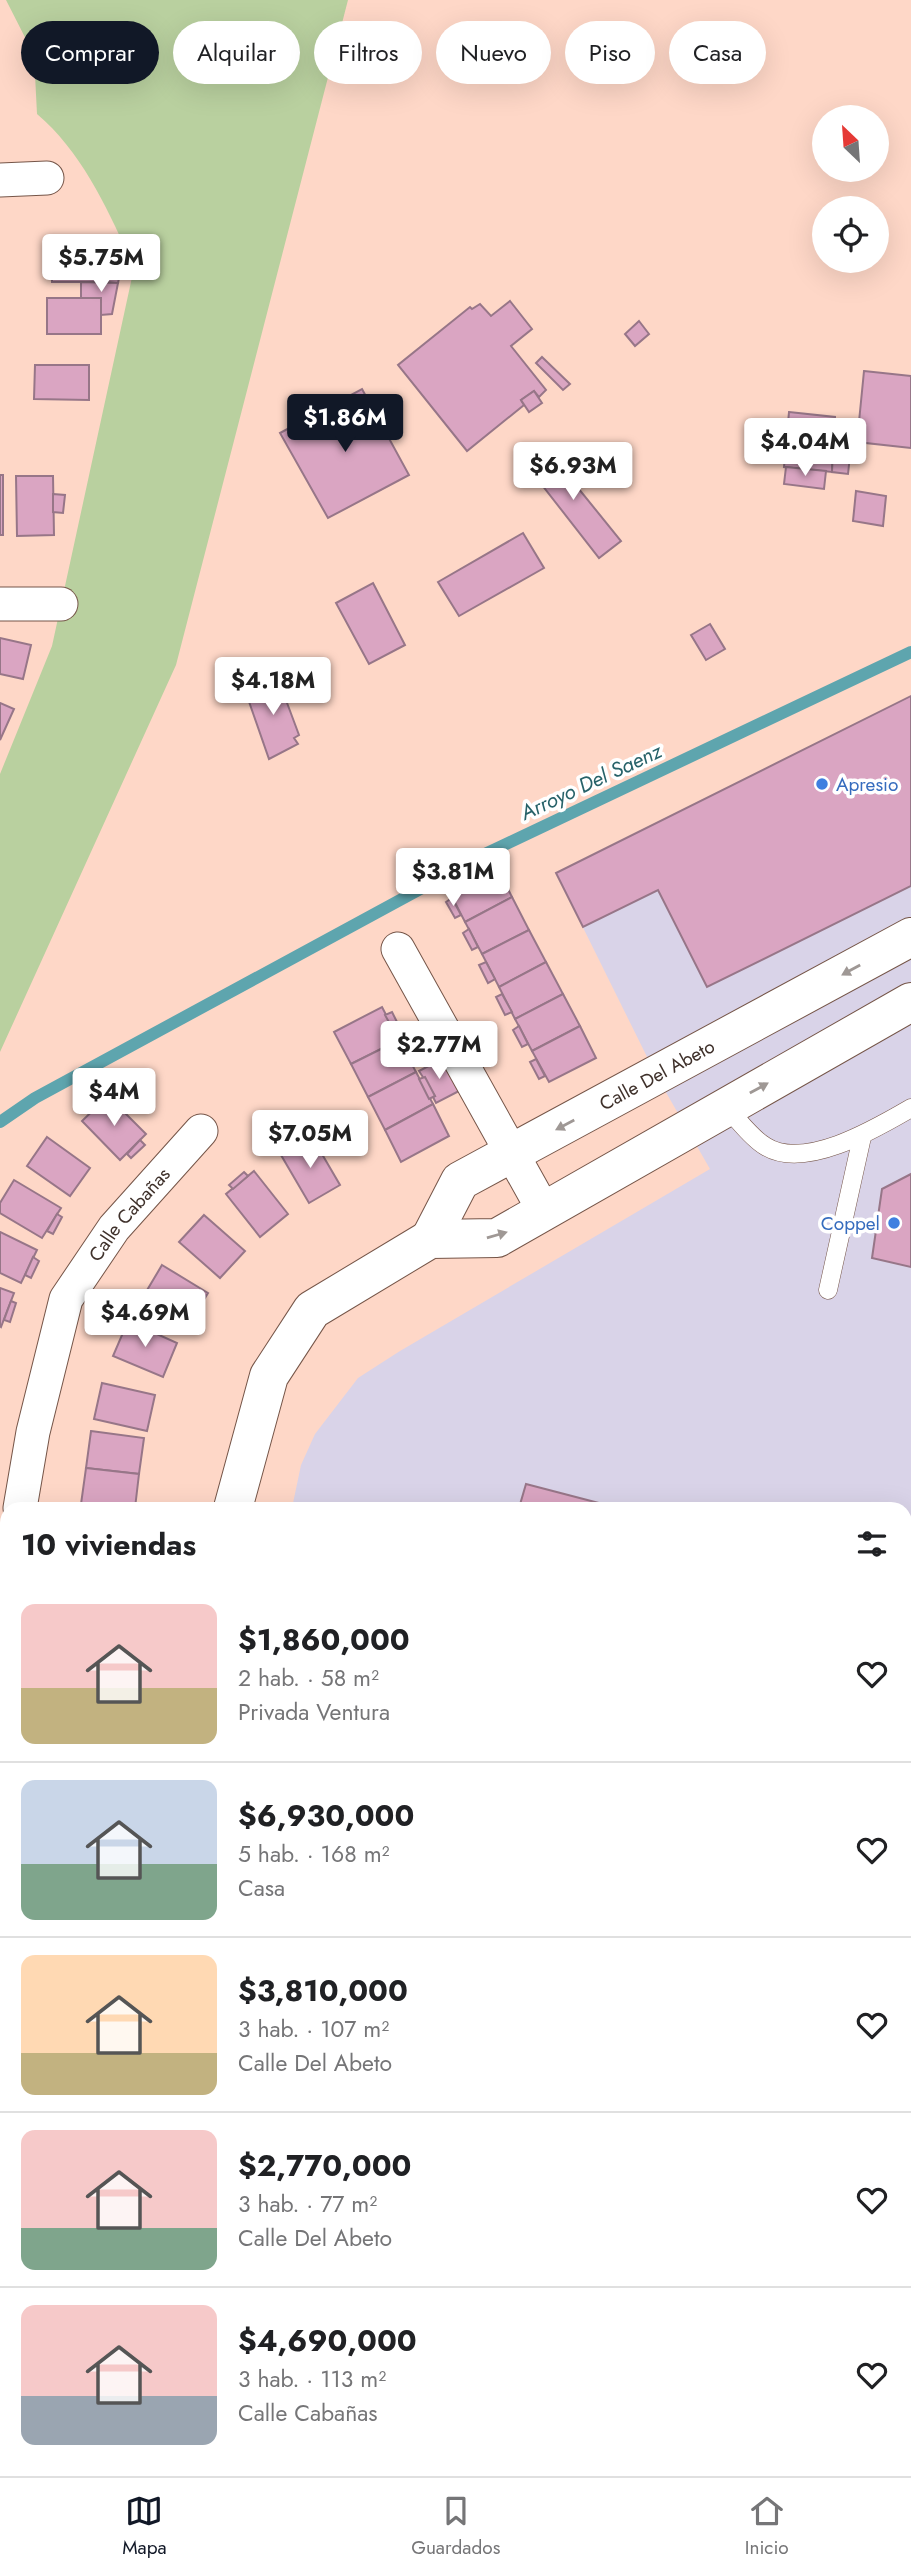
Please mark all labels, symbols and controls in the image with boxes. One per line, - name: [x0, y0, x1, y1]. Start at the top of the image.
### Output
- chip: Comprar: [21, 21, 159, 84]
- chip: Alquilar: [173, 21, 300, 84]
- chip: Filtros: [314, 21, 422, 84]
- chip: Nuevo: [436, 21, 551, 84]
- chip: Piso: [565, 21, 655, 84]
- chip: Casa: [669, 21, 766, 84]
- north arrow: [812, 105, 889, 182]
- map controls: [812, 105, 889, 273]
- button: locate: [812, 196, 889, 273]
- pin: $5.75M: [44, 234, 158, 294]
- text: $5.75M: [58, 240, 144, 274]
- pin: $1.86M: [288, 394, 402, 454]
- text: $1.86M: [303, 400, 387, 434]
- pin: $4.04M: [748, 419, 862, 478]
- text: $4.04M: [760, 424, 850, 458]
- pin: $6.93M: [516, 442, 630, 502]
- text: $6.93M: [529, 448, 617, 482]
- pin: $4.18M: [216, 658, 330, 717]
- text: $4.18M: [231, 663, 315, 697]
- water label: Arroyo Del Saenz: [515, 735, 668, 828]
- place label: Apresio: [836, 771, 898, 798]
- marker: Apresio: [814, 776, 830, 792]
- pin: $3.81M: [396, 848, 510, 908]
- text: $3.81M: [412, 854, 494, 888]
- one-way arrow: [841, 964, 861, 976]
- pin: $2.77M: [382, 1021, 496, 1081]
- text: $2.77M: [396, 1027, 482, 1061]
- street label: Calle Del Abeto: [594, 1032, 719, 1117]
- pin: $4M: [80, 1068, 148, 1128]
- text: $4M: [89, 1074, 139, 1108]
- one-way arrow: [749, 1082, 768, 1094]
- pin: $7.05M: [253, 1110, 367, 1170]
- text: $7.05M: [268, 1116, 352, 1150]
- one-way arrow: [555, 1119, 575, 1131]
- street label: Calle Cabañas: [82, 1161, 176, 1267]
- place label: Coppel: [821, 1210, 880, 1237]
- marker: Coppel: [886, 1215, 902, 1231]
- one-way arrow: [486, 1229, 508, 1240]
- pin: $4.69M: [88, 1290, 202, 1349]
- text: $4.69M: [100, 1295, 190, 1329]
- text: 10 viviendas: [21, 1523, 196, 1566]
- icon: filters: [853, 1525, 891, 1563]
- text: $1,860,000: [238, 1618, 410, 1661]
- icon: home: [77, 1632, 161, 1716]
- icon: heart: [853, 1655, 891, 1693]
- text: 2 hab. · 58 m²: [238, 1661, 379, 1695]
- text: Privada Ventura: [238, 1695, 390, 1729]
- text: $6,930,000: [238, 1794, 414, 1837]
- icon: home: [77, 1808, 161, 1892]
- icon: heart: [853, 1831, 891, 1869]
- text: 5 hab. · 168 m²: [238, 1837, 390, 1871]
- text: Casa: [238, 1871, 285, 1905]
- text: $3,810,000: [238, 1969, 408, 2012]
- icon: home: [77, 1983, 161, 2067]
- icon: heart: [853, 2006, 891, 2044]
- text: 3 hab. · 107 m²: [238, 2012, 389, 2046]
- text: Calle Del Abeto: [238, 2046, 392, 2080]
- text: $2,770,000: [238, 2144, 411, 2187]
- icon: home: [77, 2158, 161, 2242]
- icon: heart: [853, 2181, 891, 2219]
- text: 3 hab. · 77 m²: [238, 2187, 377, 2221]
- text: Calle Del Abeto: [238, 2221, 392, 2255]
- text: $4,690,000: [238, 2319, 417, 2362]
- icon: home: [77, 2333, 161, 2417]
- icon: heart: [853, 2356, 891, 2394]
- text: 3 hab. · 113 m²: [238, 2362, 386, 2396]
- text: Calle Cabañas: [238, 2396, 378, 2430]
- tab: Mapa: [122, 2492, 167, 2561]
- tab: Guardados: [411, 2492, 500, 2561]
- tab: Inicio: [745, 2492, 789, 2561]

